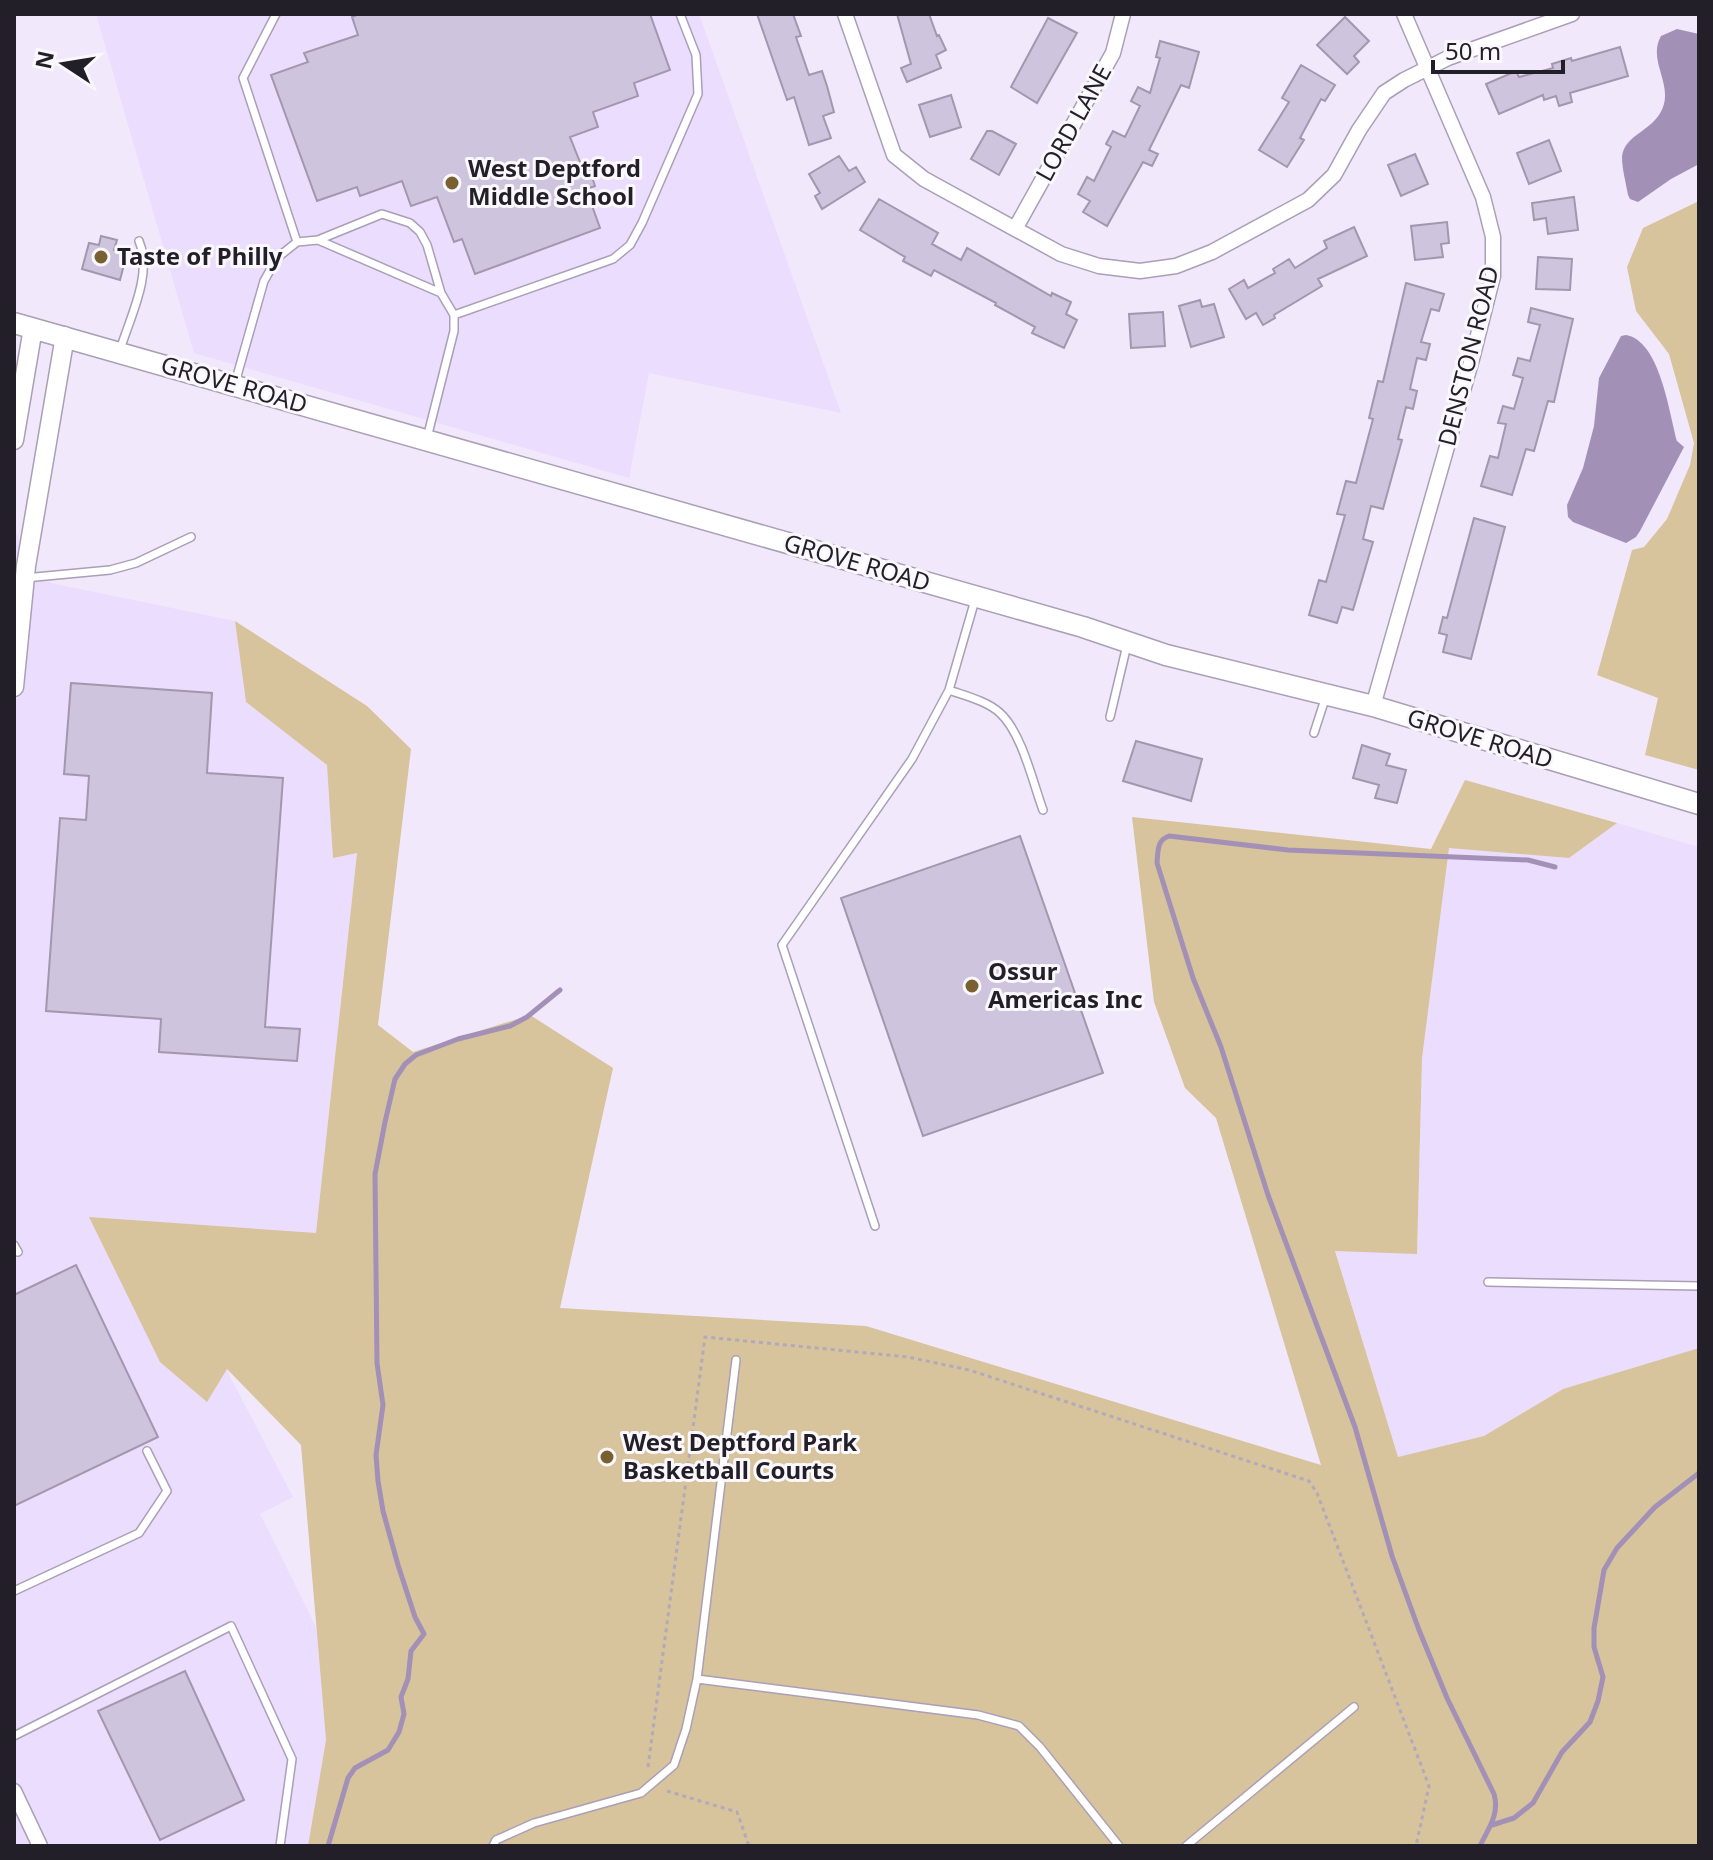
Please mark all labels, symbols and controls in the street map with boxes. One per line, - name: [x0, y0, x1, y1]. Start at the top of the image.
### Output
- north arrow: [24, 24, 104, 104]
- scale bar: [1433, 24, 1563, 74]
- text: 50 m: [1445, 34, 1501, 67]
- text: N: [27, 48, 60, 72]
- street label: LORD LANE: [1027, 58, 1118, 187]
- place label: West Deptford Middle School: [468, 151, 641, 212]
- marker: West Deptford Middle School: [443, 174, 461, 192]
- place label: Taste of Philly: [117, 239, 283, 272]
- marker: Taste of Philly: [92, 248, 110, 266]
- street label: DENSTON ROAD: [1429, 262, 1506, 449]
- street label: GROVE ROAD: [157, 347, 312, 420]
- street label: GROVE ROAD: [780, 525, 935, 598]
- street label: GROVE ROAD: [1403, 700, 1557, 775]
- place label: Ossur Americas Inc: [988, 954, 1143, 1015]
- marker: Ossur Americas Inc: [963, 977, 981, 995]
- place label: West Deptford Park Basketball Courts: [623, 1425, 857, 1486]
- marker: West Deptford Park Basketball Courts: [598, 1448, 616, 1466]

